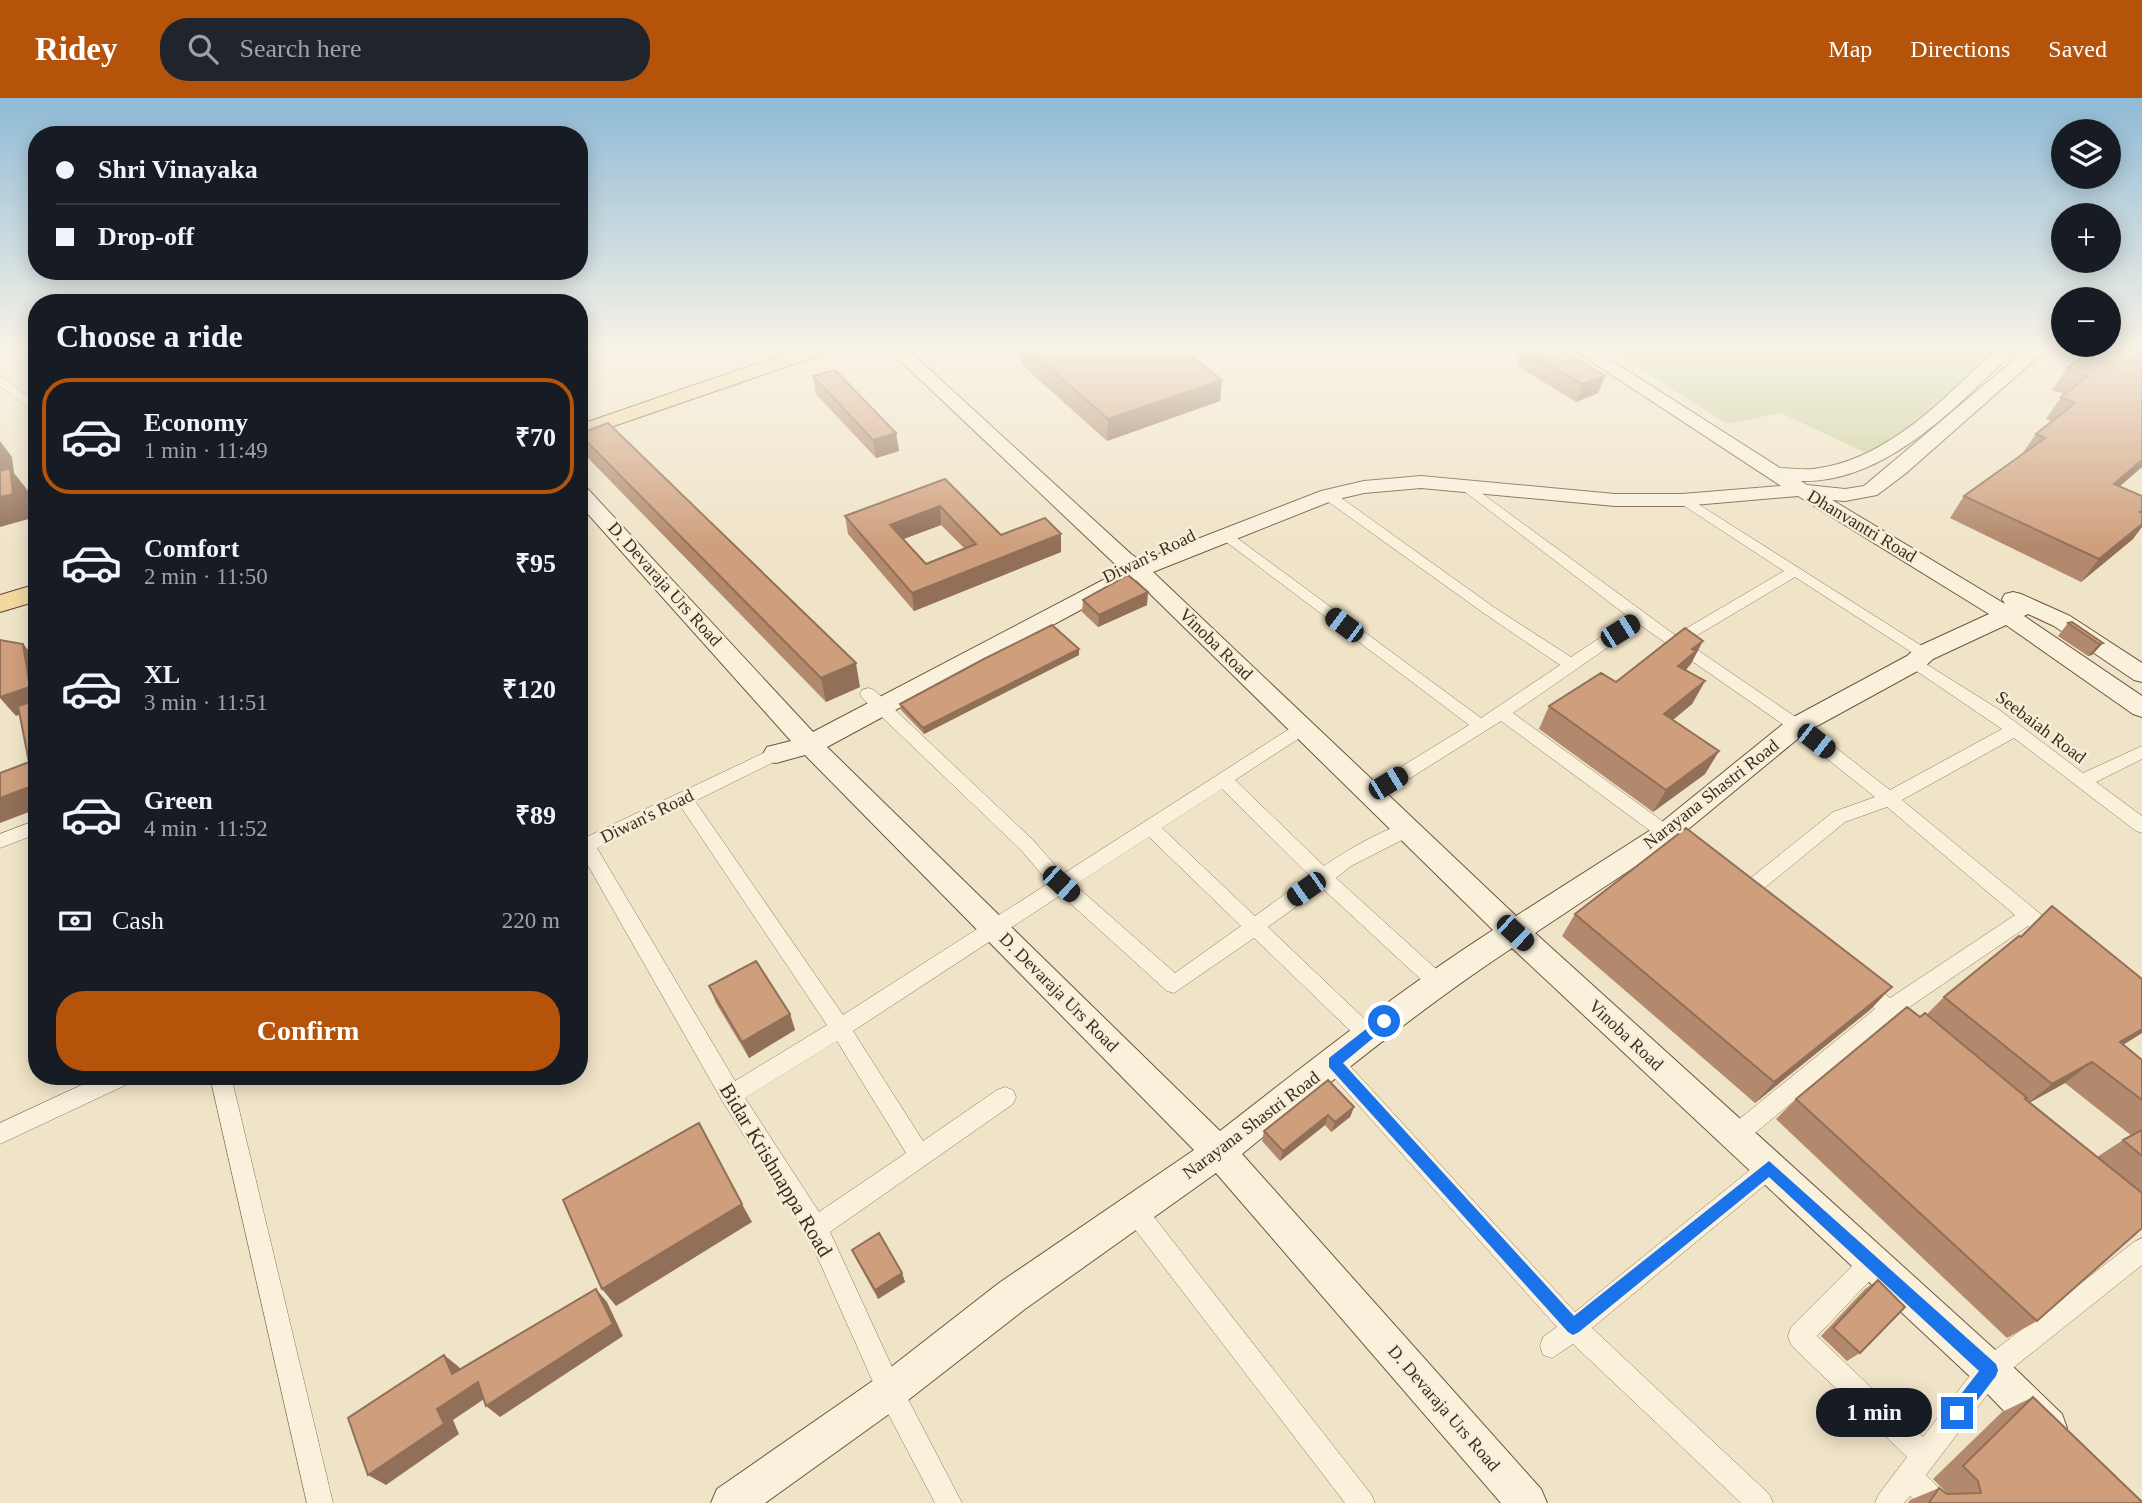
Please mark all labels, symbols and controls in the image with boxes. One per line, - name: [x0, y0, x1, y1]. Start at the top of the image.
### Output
- search box: [160, 18, 650, 81]
- icon: search: [184, 30, 222, 68]
- text: Ridey: [35, 31, 118, 67]
- text: Search here: [240, 34, 361, 63]
- text: Map: [1828, 36, 1872, 62]
- text: Directions: [1910, 36, 2010, 62]
- text: Saved: [2048, 36, 2107, 62]
- map controls: [2051, 119, 2121, 357]
- button: layers: [2051, 119, 2121, 189]
- text: Shri Vinayaka: [98, 155, 258, 184]
- button: +: [2051, 203, 2121, 273]
- text: Drop-off: [98, 222, 194, 251]
- button: −: [2051, 287, 2121, 357]
- text: Choose a ride: [56, 318, 243, 354]
- icon: car: [60, 405, 123, 468]
- text: Economy: [144, 408, 248, 437]
- text: ₹70: [515, 423, 556, 452]
- text: 1 min · 11:49: [144, 438, 268, 463]
- street label: Dhanvantri Road: [1804, 486, 1920, 566]
- street label: D. Devaraja Urs Road: [604, 518, 726, 650]
- street label: Diwan's Road: [1099, 525, 1199, 587]
- icon: car: [60, 531, 123, 594]
- text: Comfort: [144, 534, 239, 563]
- text: ₹95: [515, 549, 556, 578]
- text: 2 min · 11:50: [144, 564, 268, 589]
- street label: Vinoba Road: [1175, 604, 1257, 684]
- car: [1321, 604, 1368, 646]
- car: [1597, 611, 1644, 651]
- icon: car: [60, 657, 123, 720]
- text: XL: [144, 660, 180, 689]
- text: ₹120: [502, 675, 556, 704]
- street label: Seebaiah Road: [1992, 687, 2090, 767]
- text: 3 min · 11:51: [144, 690, 268, 715]
- car: [1793, 720, 1840, 762]
- street label: Narayana Shastri Road: [1639, 735, 1783, 853]
- car: [1365, 763, 1412, 803]
- icon: car: [60, 783, 123, 846]
- street label: Diwan's Road: [597, 785, 697, 847]
- text: Green: [144, 786, 213, 815]
- text: ₹89: [515, 801, 556, 830]
- text: 4 min · 11:52: [144, 816, 268, 841]
- car: [1039, 862, 1084, 906]
- car: [1283, 868, 1330, 910]
- icon: cash: [56, 902, 94, 940]
- text: Cash: [112, 906, 164, 935]
- text: 220 m: [502, 908, 560, 933]
- car: [1493, 911, 1538, 955]
- street label: D. Devaraja Urs Road: [995, 928, 1123, 1056]
- button: Confirm: [56, 991, 560, 1071]
- street label: Vinoba Road: [1585, 995, 1667, 1075]
- route start: [1368, 1005, 1400, 1037]
- street label: Narayana Shastri Road: [1179, 1067, 1323, 1183]
- street label: Bidar Krishnappa Road: [715, 1079, 838, 1262]
- street label: D. Devaraja Urs Road: [1384, 1341, 1504, 1475]
- callout: 1 min: [1817, 1388, 1932, 1438]
- route end: [1941, 1397, 1973, 1429]
- text: 1 min: [1846, 1400, 1902, 1425]

